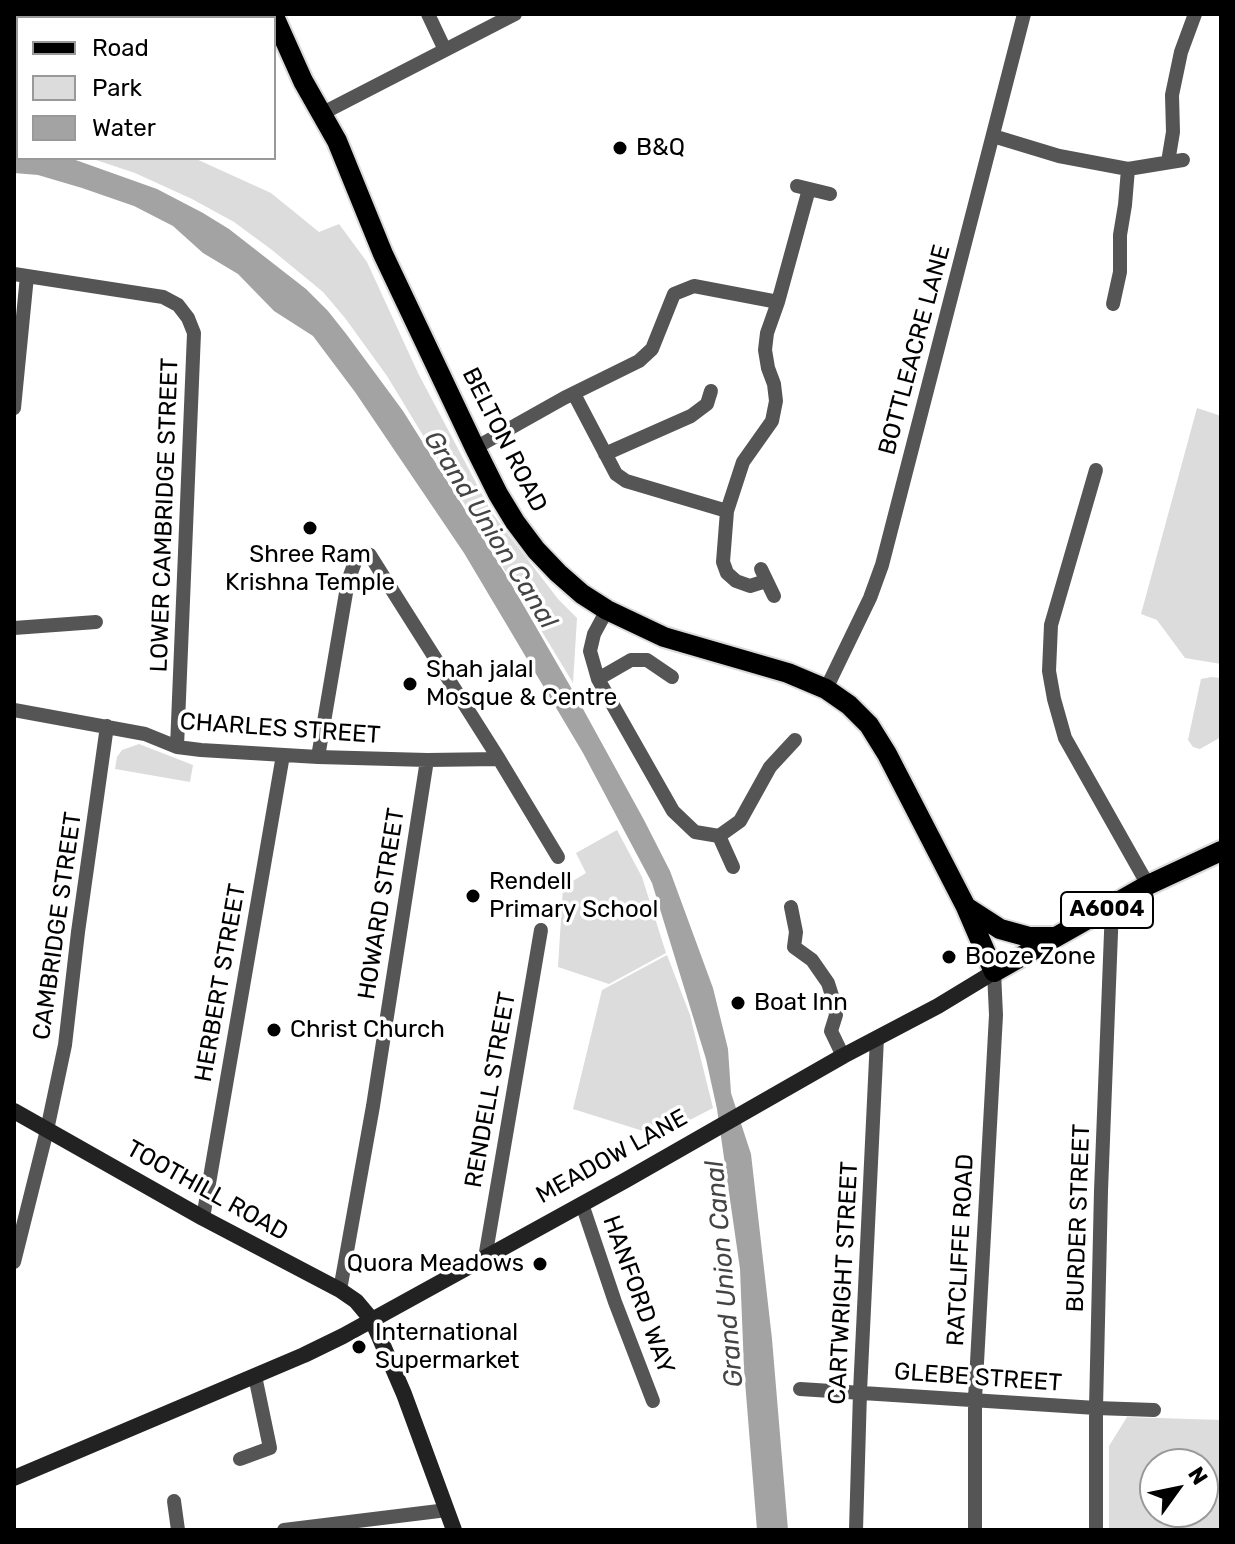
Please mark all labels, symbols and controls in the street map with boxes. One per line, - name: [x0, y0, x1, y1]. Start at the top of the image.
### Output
- legend: [16, 16, 276, 160]
- text: Road: [92, 34, 149, 62]
- text: Park: [92, 74, 142, 102]
- text: Water: [92, 114, 156, 142]
- place label: B&Q: [636, 134, 685, 162]
- marker: B&Q: [611, 139, 629, 157]
- street label: BOTTLEACRE LANE: [873, 242, 957, 458]
- street label: LOWER CAMBRIDGE STREET: [145, 357, 185, 673]
- street label: BELTON ROAD: [455, 363, 553, 517]
- water label: Grand Union Canal: [416, 425, 564, 635]
- marker: Shree Ram Krishna Temple: [301, 519, 319, 537]
- place label: Shree Ram Krishna Temple: [225, 541, 395, 597]
- place label: Shah jalal Mosque & Centre: [426, 656, 617, 712]
- marker: Shah jalal Mosque & Centre: [401, 675, 419, 693]
- street label: CHARLES STREET: [179, 708, 381, 750]
- street label: HOWARD STREET: [353, 806, 411, 1002]
- street label: CAMBRIDGE STREET: [28, 810, 88, 1042]
- place label: Rendell Primary School: [489, 868, 658, 924]
- street label: HERBERT STREET: [189, 882, 253, 1084]
- marker: Rendell Primary School: [464, 887, 482, 905]
- road number: A6004: [1061, 892, 1153, 928]
- place label: Booze Zone: [965, 943, 1096, 971]
- marker: Booze Zone: [940, 948, 958, 966]
- place label: Boat Inn: [754, 989, 848, 1017]
- street label: RENDELL STREET: [460, 990, 522, 1190]
- marker: Boat Inn: [729, 994, 747, 1012]
- place label: Christ Church: [290, 1016, 445, 1044]
- marker: Christ Church: [265, 1021, 283, 1039]
- street label: MEADOW LANE: [531, 1104, 693, 1210]
- street label: BURDER STREET: [1061, 1123, 1097, 1313]
- street label: TOOTHILL ROAD: [121, 1135, 293, 1247]
- street label: RATCLIFFE ROAD: [942, 1153, 980, 1347]
- water label: Grand Union Canal: [700, 1159, 750, 1389]
- street label: CARTWRIGHT STREET: [823, 1161, 865, 1405]
- street label: HANFORD WAY: [596, 1212, 680, 1378]
- place label: Quora Meadows: [347, 1250, 524, 1278]
- marker: Quora Meadows: [531, 1255, 549, 1273]
- place label: International Supermarket: [375, 1319, 519, 1375]
- marker: International Supermarket: [350, 1338, 368, 1356]
- street label: GLEBE STREET: [893, 1358, 1063, 1398]
- north arrow: [1139, 1448, 1219, 1528]
- text: N: [1182, 1462, 1213, 1490]

